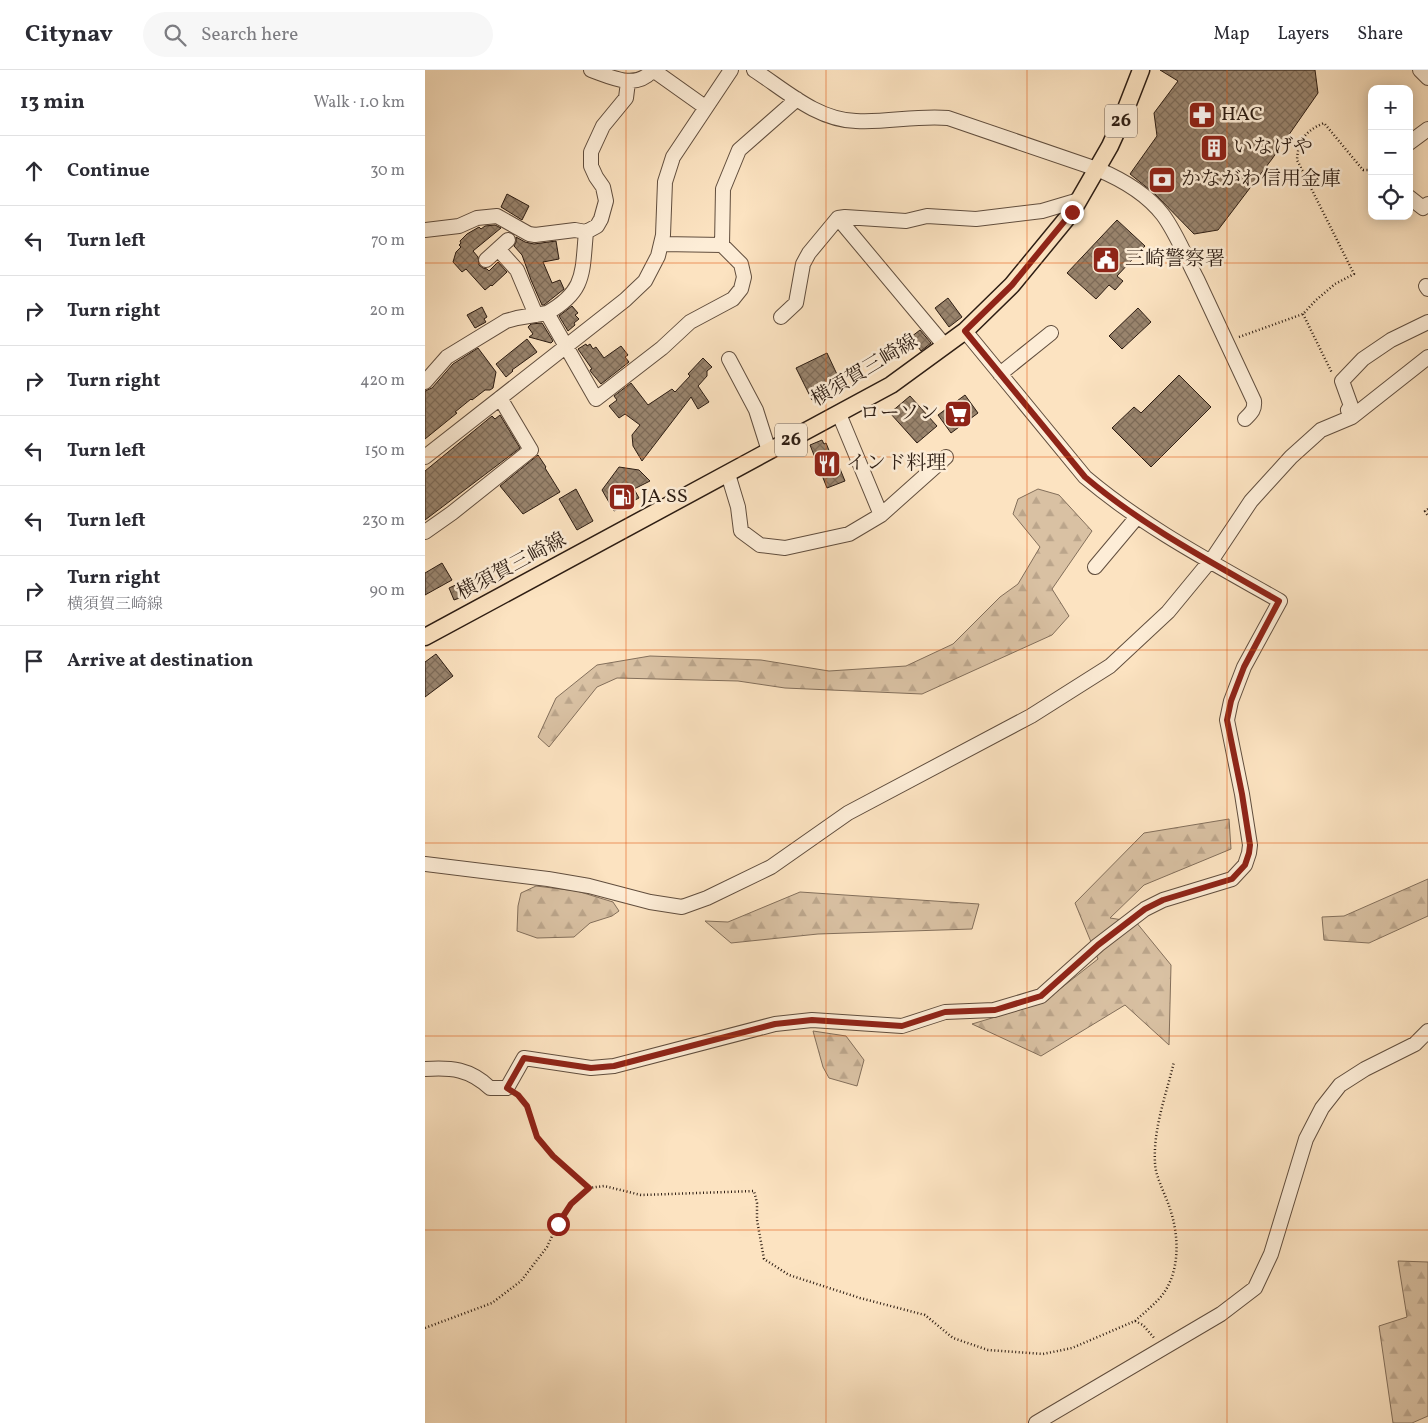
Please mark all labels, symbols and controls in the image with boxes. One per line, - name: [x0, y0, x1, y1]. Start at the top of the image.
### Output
- search box: [143, 12, 493, 57]
- text: Citynav: [25, 18, 113, 52]
- icon: search: [161, 21, 189, 49]
- text: Search here: [201, 22, 298, 48]
- text: Map: [1213, 22, 1249, 47]
- text: Layers: [1277, 22, 1329, 47]
- text: Share: [1357, 22, 1403, 47]
- map controls: [1368, 85, 1413, 220]
- button: +: [1368, 85, 1413, 130]
- text: 13 min: [20, 88, 85, 117]
- text: Walk · 1.0 km: [313, 92, 405, 114]
- pharmacy icon: HAC: [1187, 100, 1217, 130]
- place label: HAC: [1221, 101, 1263, 129]
- road number: 26: [1105, 104, 1137, 138]
- button: −: [1368, 130, 1413, 175]
- building icon: いなげや: [1199, 133, 1229, 163]
- place label: いなげや: [1233, 134, 1313, 162]
- icon: ahead: [20, 157, 48, 185]
- text: Continue: [67, 158, 150, 184]
- text: 30 m: [370, 160, 405, 182]
- bank icon: かながわ信用金庫: [1147, 165, 1177, 195]
- place label: かながわ信用金庫: [1181, 166, 1341, 194]
- button: locate: [1368, 175, 1413, 220]
- route end: [1061, 201, 1084, 224]
- icon: left: [20, 227, 48, 255]
- text: Turn left: [67, 228, 146, 254]
- text: 70 m: [371, 230, 405, 252]
- public building icon: 三崎警察署: [1091, 245, 1121, 275]
- place label: 三崎警察署: [1125, 246, 1225, 274]
- icon: right: [20, 297, 48, 325]
- text: Turn right: [67, 298, 160, 324]
- text: 20 m: [370, 300, 405, 322]
- street label: 横須賀三崎線: [806, 328, 924, 414]
- icon: right: [20, 367, 48, 395]
- text: Turn right: [67, 368, 160, 394]
- text: 420 m: [360, 370, 405, 392]
- supermarket icon: ローソン: [943, 399, 973, 429]
- place label: ローソン: [860, 400, 939, 428]
- road number: 26: [775, 424, 807, 456]
- icon: left: [20, 437, 48, 465]
- text: Turn left: [67, 438, 146, 464]
- text: 150 m: [364, 440, 405, 462]
- restaurant icon: インド料理: [812, 449, 842, 479]
- place label: インド料理: [846, 450, 946, 478]
- fuel station icon: JA SS: [607, 482, 637, 512]
- place label: JA SS: [641, 483, 688, 511]
- icon: left: [20, 507, 48, 535]
- text: Turn left: [67, 508, 146, 534]
- text: 230 m: [362, 510, 405, 532]
- street label: 横須賀三崎線: [452, 526, 572, 608]
- text: Turn right: [67, 565, 160, 591]
- icon: right: [20, 577, 48, 605]
- text: 90 m: [369, 580, 405, 602]
- text: 横須賀三崎線: [67, 594, 163, 616]
- icon: arrive: [20, 647, 48, 675]
- text: Arrive at destination: [67, 648, 253, 674]
- route start: [547, 1213, 570, 1236]

